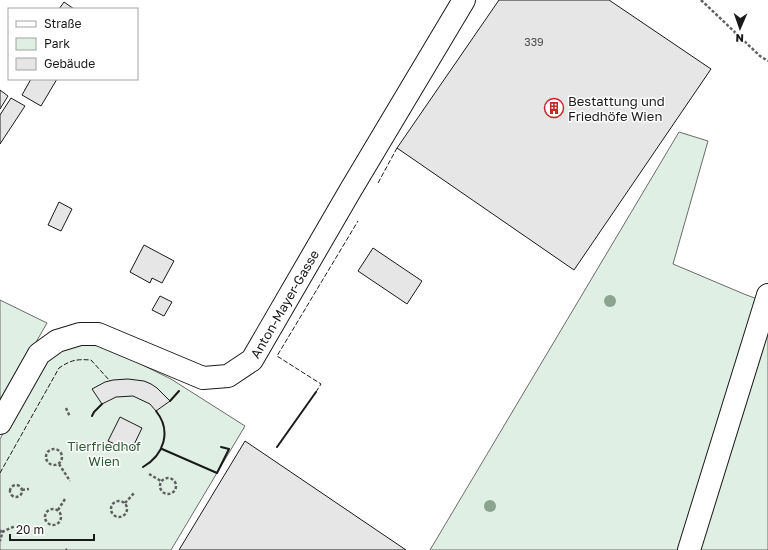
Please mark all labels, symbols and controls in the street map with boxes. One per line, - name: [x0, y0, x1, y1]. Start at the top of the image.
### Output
- legend: [8, 8, 138, 80]
- north arrow: [720, 8, 760, 48]
- text: Straße: [44, 16, 82, 31]
- text: N: [735, 32, 744, 45]
- house number: 339: [524, 35, 544, 48]
- text: Park: [44, 36, 70, 51]
- text: Gebäude: [44, 56, 95, 71]
- place label: Bestattung und Friedhöfe Wien: [568, 93, 665, 124]
- building icon: Bestattung und Friedhöfe Wien: [543, 97, 565, 119]
- street label: Anton-Mayer-Gasse: [247, 247, 322, 361]
- park label: Tierfriedhof Wien: [67, 438, 141, 469]
- scale bar: [10, 516, 94, 542]
- text: 20 m: [16, 522, 44, 537]

